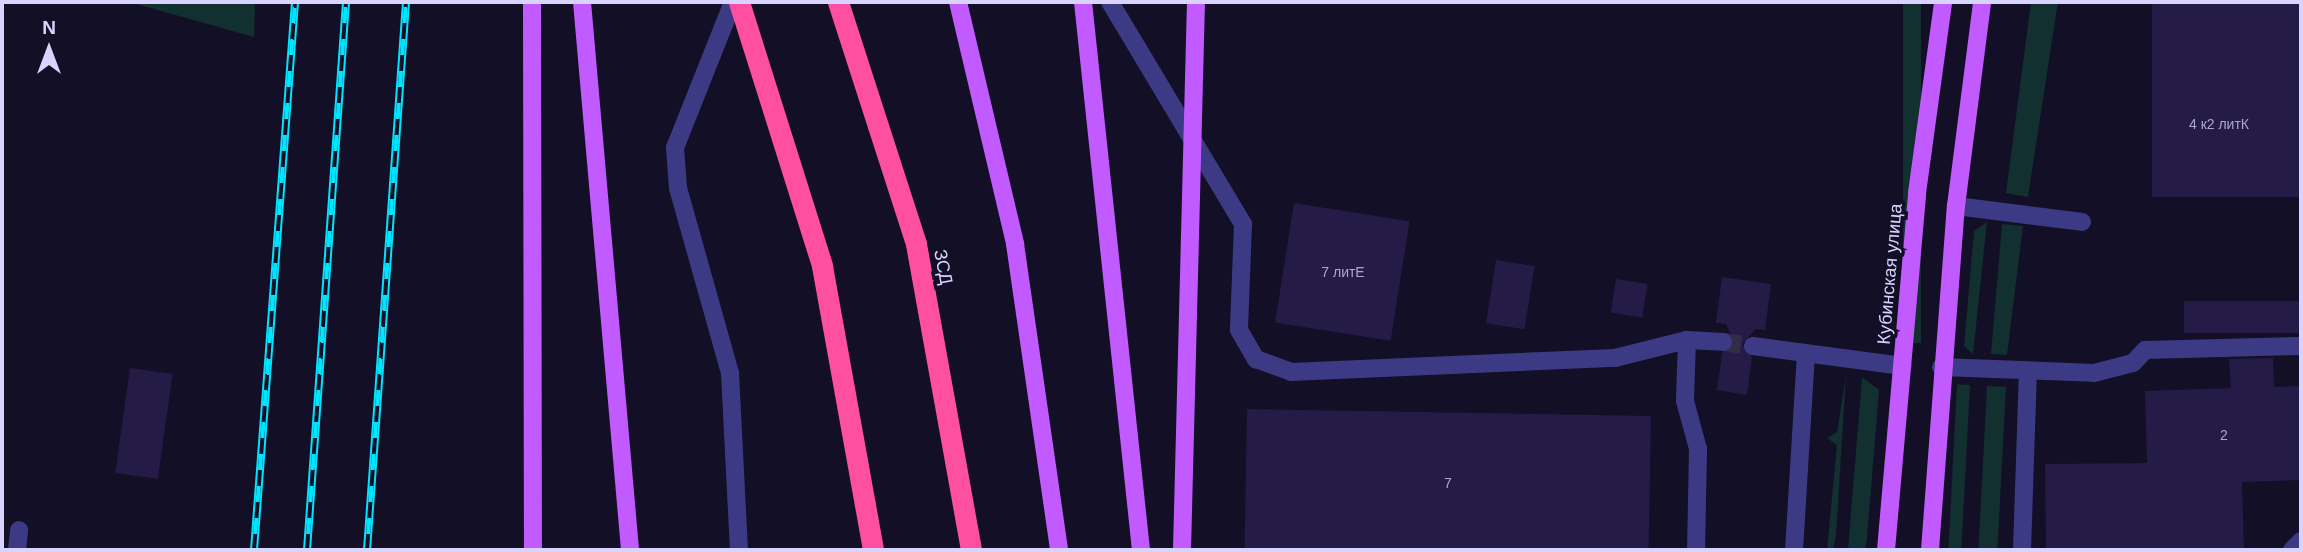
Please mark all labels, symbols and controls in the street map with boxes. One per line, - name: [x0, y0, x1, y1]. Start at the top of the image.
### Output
- north arrow: [14, 14, 84, 84]
- text: N: [42, 17, 56, 38]
- house number: 4 к2 литК: [2189, 116, 2249, 132]
- street label: Кубинская улица: [1873, 203, 1907, 345]
- street label: ЗСД: [929, 248, 957, 286]
- house number: 7 литЕ: [1321, 264, 1365, 280]
- house number: 2: [2220, 427, 2228, 443]
- house number: 7: [1444, 475, 1452, 491]

